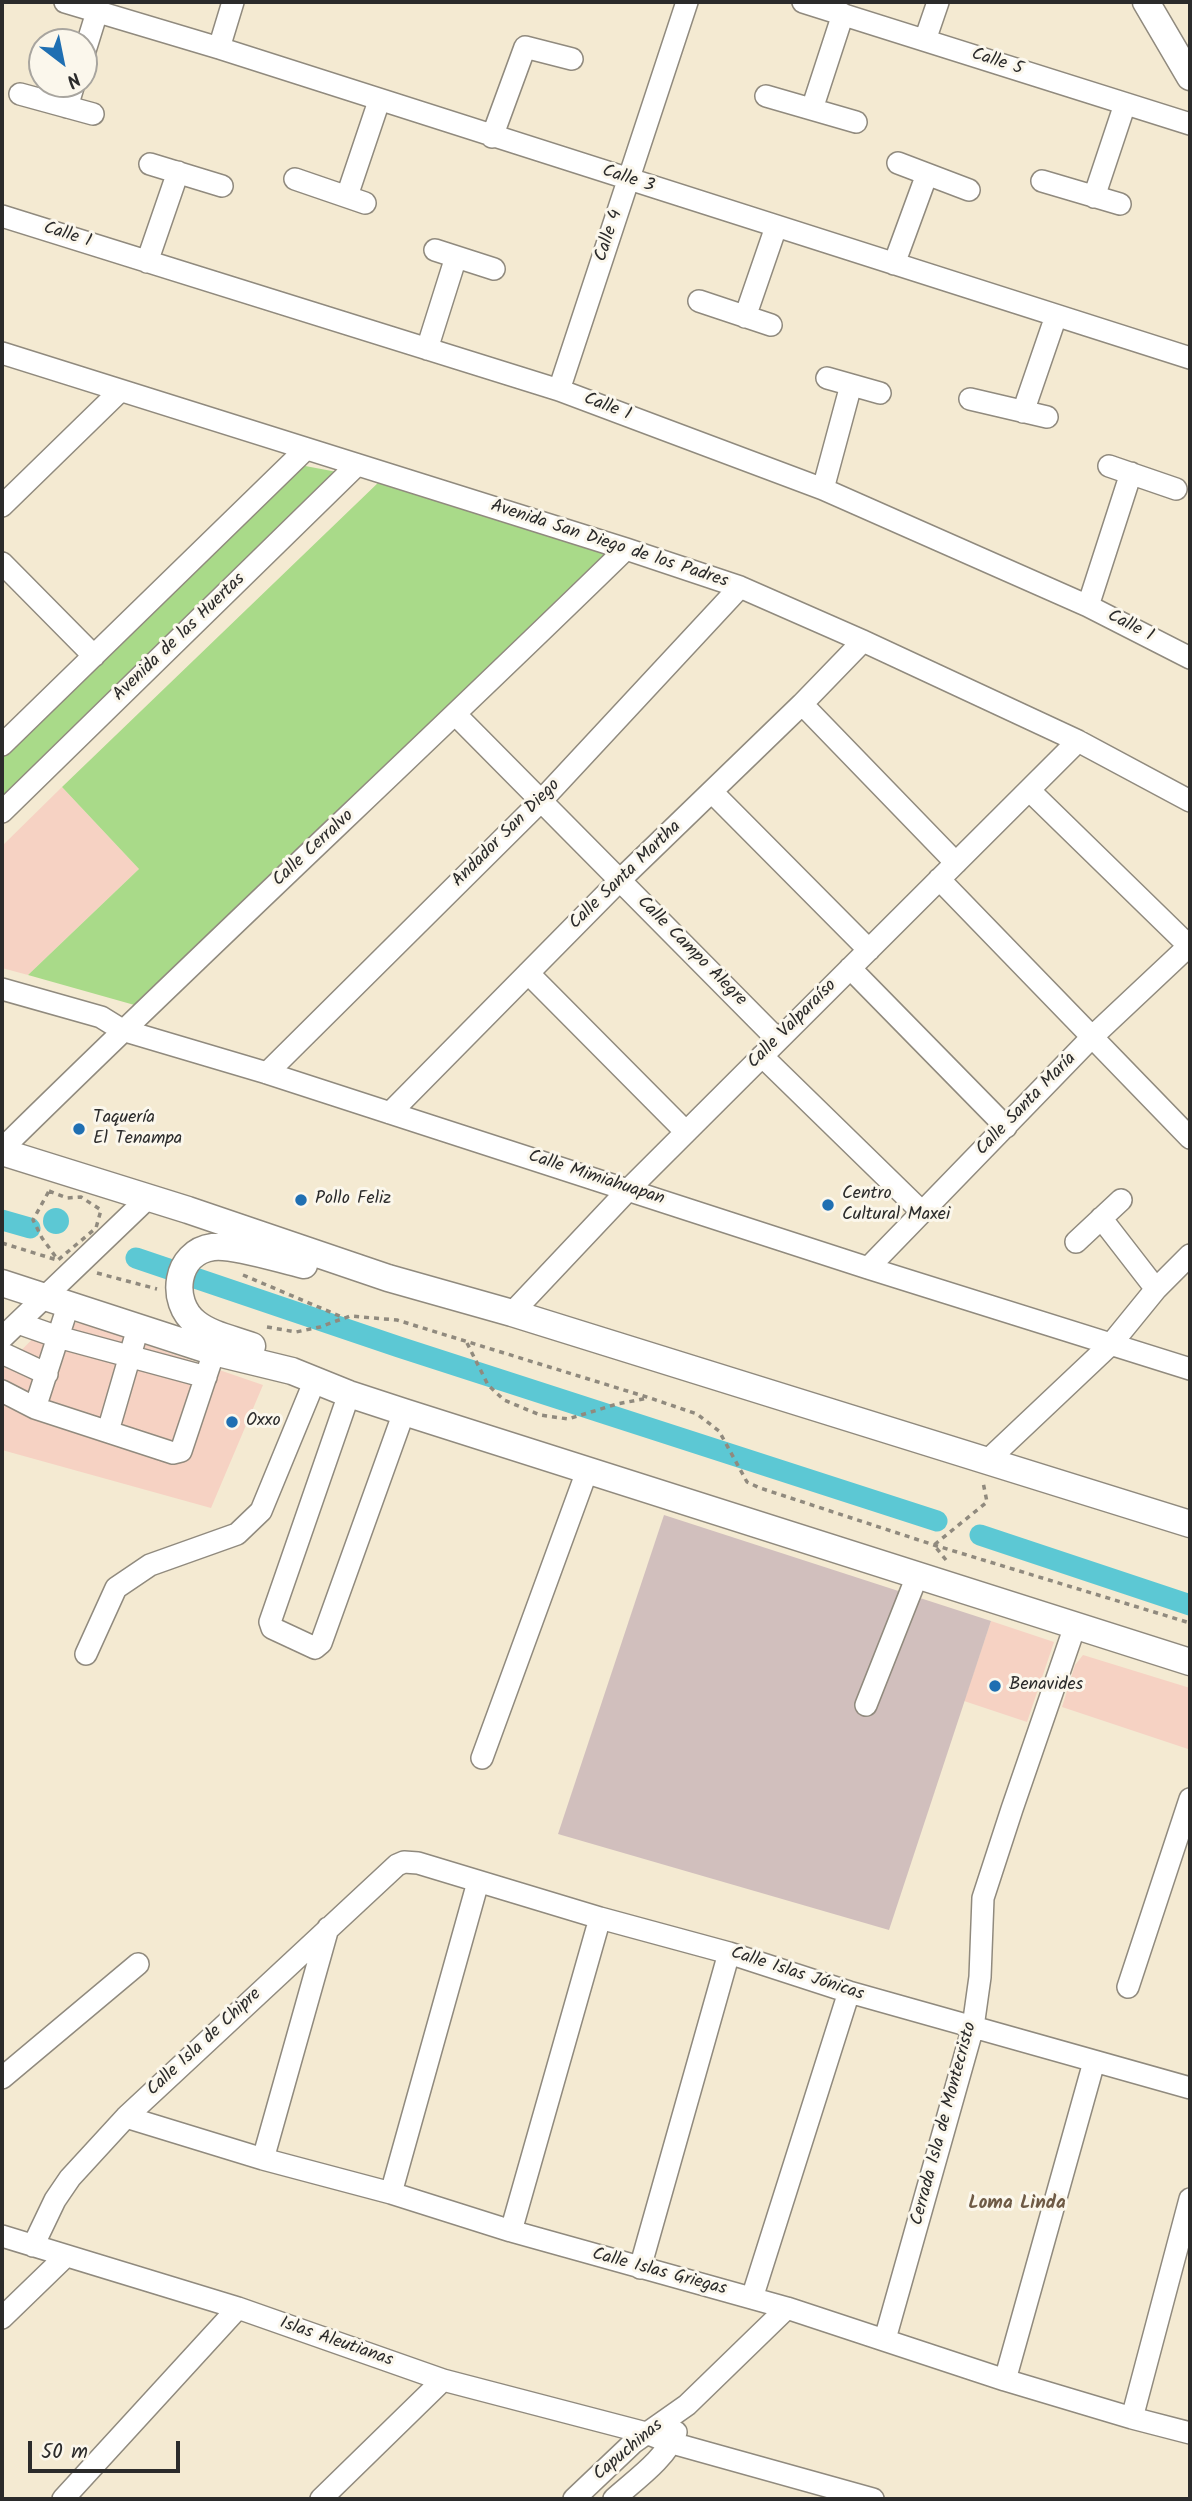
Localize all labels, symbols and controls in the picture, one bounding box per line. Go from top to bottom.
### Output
north arrow [28,28,98,98]
street label: Calle 5 [968,45,1026,81]
text: N [60,63,86,95]
street label: Calle 3 [599,161,657,199]
street label: Calle 4 [591,207,629,265]
street label: Calle 1 [40,219,94,253]
street label: Calle 1 [580,389,634,427]
street label: Avenida San Diego de los Padres [487,496,731,594]
street label: Avenida de las Huertas [110,569,250,707]
street label: Calle 1 [1103,606,1157,648]
street label: Andador San Diego [449,776,565,892]
street label: Calle Cerralvo [269,806,359,892]
street label: Calle Santa Martha [566,817,686,935]
street label: Calle Campo Alegre [631,892,751,1012]
street label: Calle Valparaíso [744,976,842,1074]
street label: Calle Santa María [972,1049,1082,1161]
place label: Taquería El Tenampa [93,1108,182,1150]
marker: Taquería El Tenampa [71,1121,87,1137]
street label: Calle Mimiahuapan [525,1147,667,1211]
place label: Centro Cultural Maxei [842,1184,950,1226]
place label: Pollo Feliz [315,1189,391,1211]
marker: Pollo Feliz [293,1192,309,1208]
marker: Centro Cultural Maxei [820,1197,836,1213]
place label: Oxxo [246,1411,281,1433]
marker: Oxxo [224,1414,240,1430]
place label: Benavides [1009,1675,1083,1697]
marker: Benavides [987,1678,1003,1694]
street label: Calle Islas Jónicas [728,1943,866,2007]
street label: Calle Isla de Chipre [143,1985,267,2101]
street label: Cerrada Isla de Montecristo [907,2020,983,2228]
district label: Loma Linda [968,2194,1066,2216]
street label: Calle Islas Griegas [589,2245,729,2301]
street label: Islas Aleutianas [276,2313,396,2373]
street label: Capuchinas [590,2416,668,2486]
scale bar [32,2428,184,2472]
text: 50 m [41,2436,88,2469]

